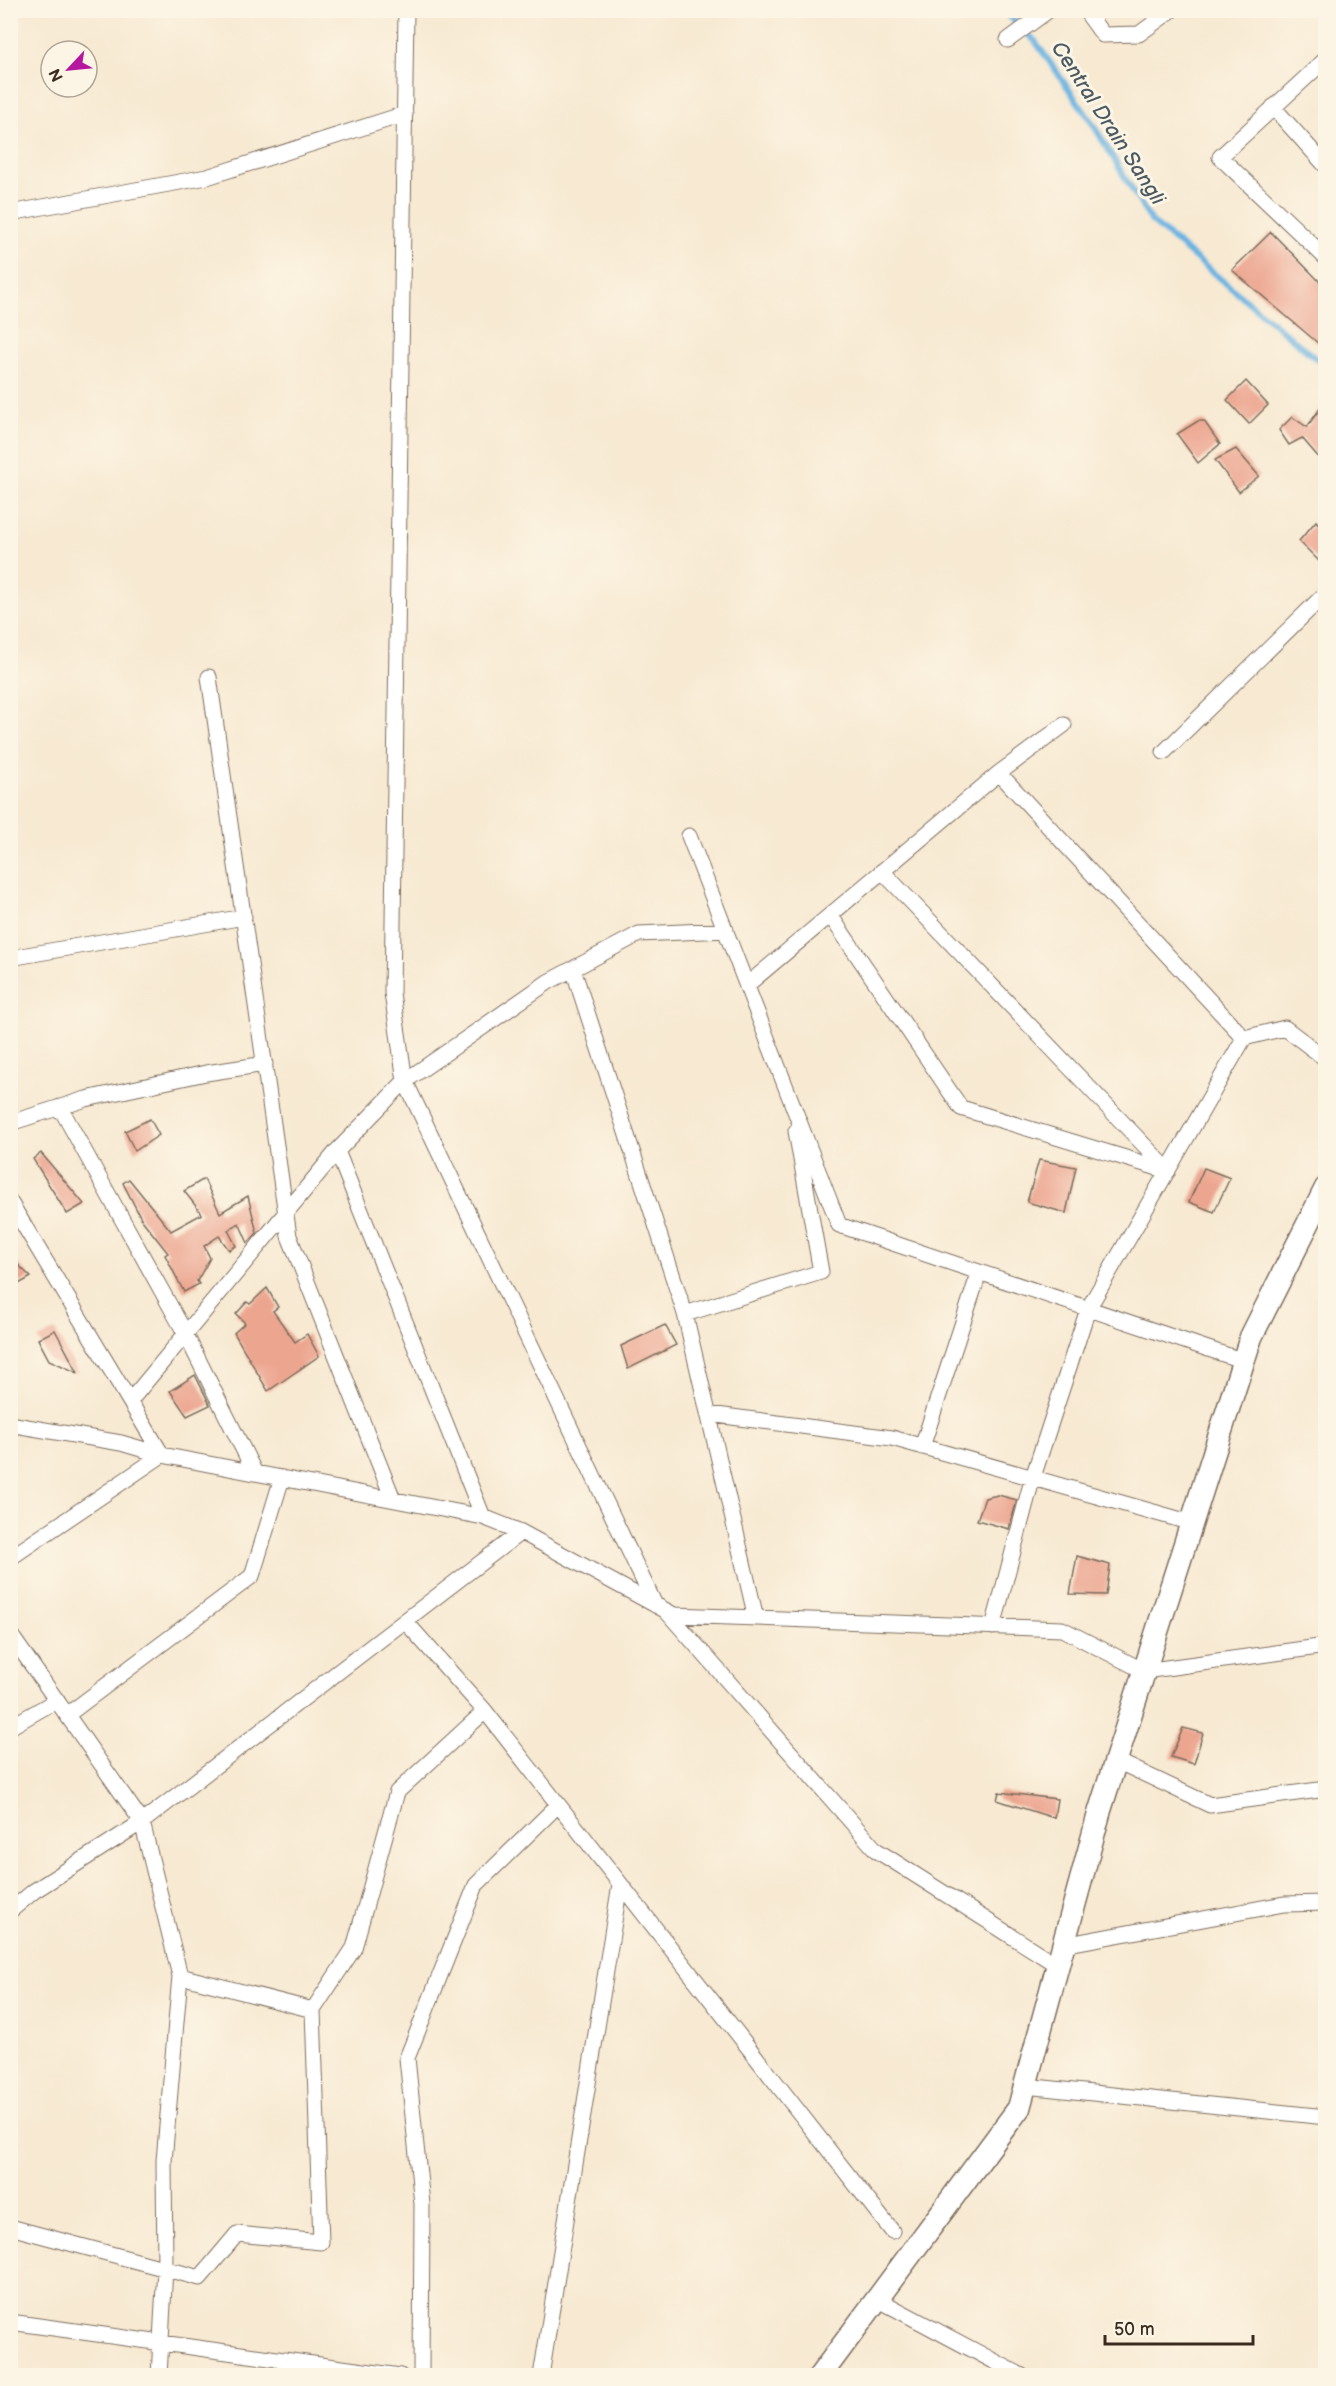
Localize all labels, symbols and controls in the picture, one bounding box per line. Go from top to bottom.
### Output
water label: Central Drain Sangli [1046,37,1171,211]
north arrow [39,39,99,99]
text: N [46,65,68,84]
scale bar [1105,2308,1254,2346]
text: 50 m [1114,2319,1155,2340]

